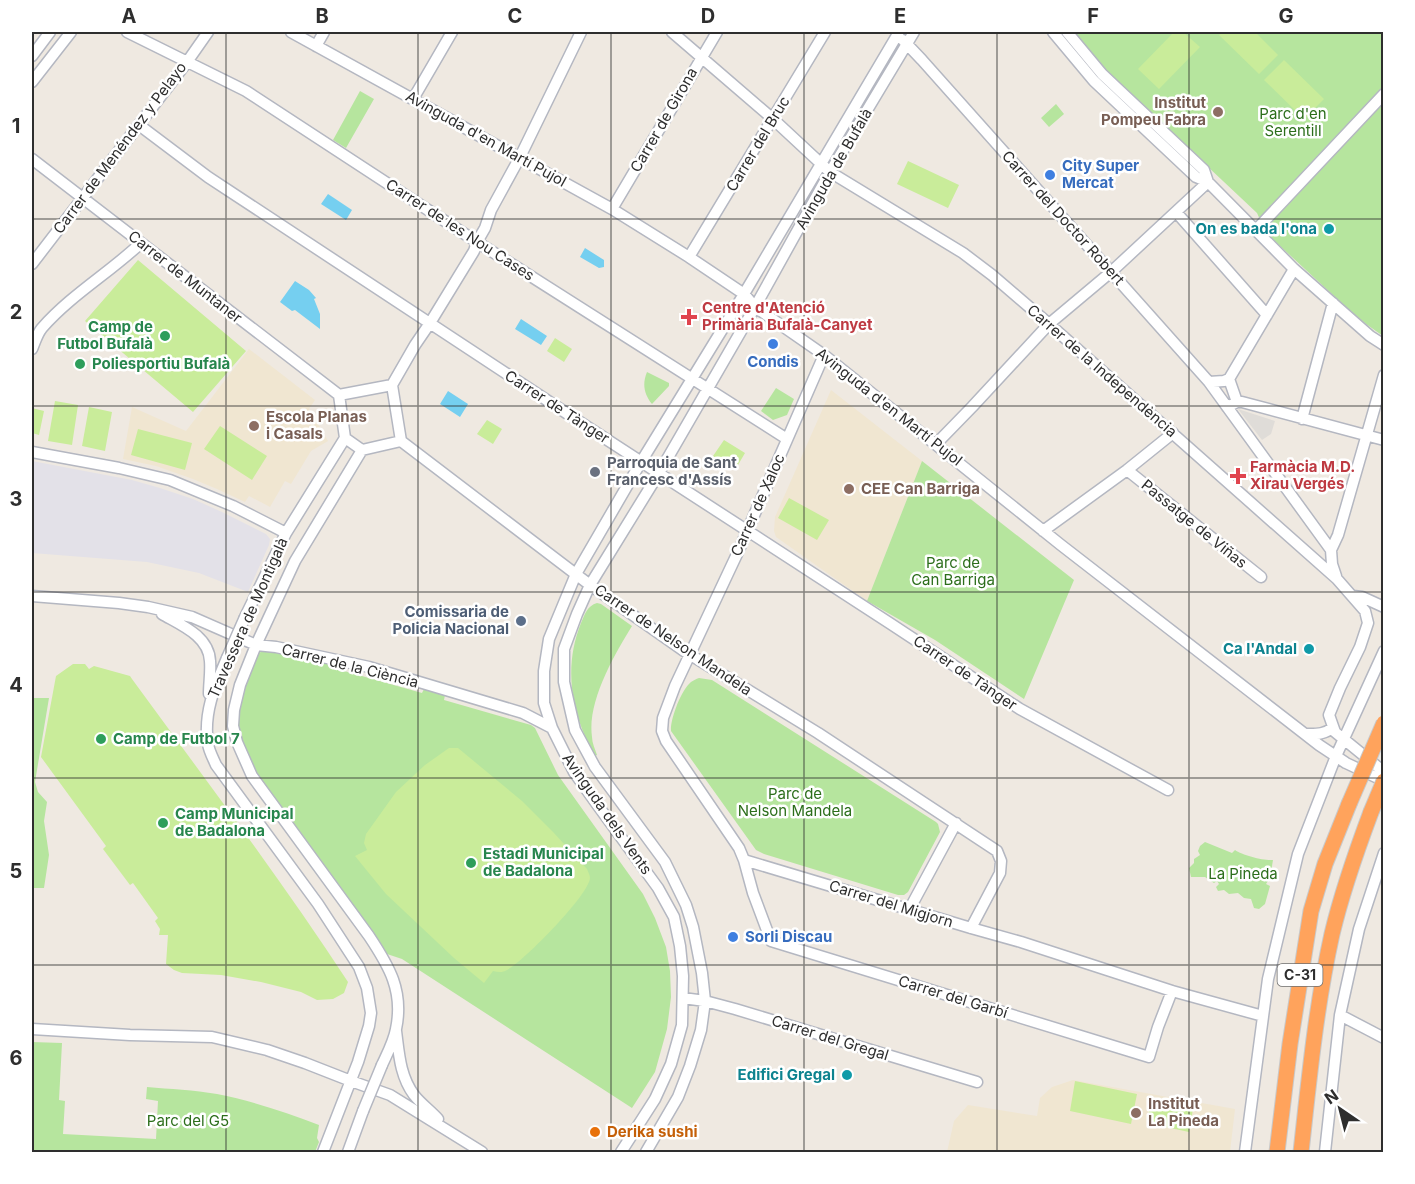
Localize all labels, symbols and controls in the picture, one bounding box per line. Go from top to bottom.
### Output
text: A [122,4,137,28]
text: B [315,4,329,28]
text: C [508,4,522,28]
text: D [701,4,715,28]
text: E [894,4,906,28]
text: F [1087,4,1099,28]
text: G [1278,4,1294,28]
street label: Carrer de Menéndez y Pelayo [49,58,190,237]
street label: Carrer de Girona [626,64,701,176]
street label: Avinguda d'en Martí Pujol [403,86,570,191]
street label: Carrer del Bruc [722,93,794,195]
place label: Institut Pompeu Fabra [1101,93,1206,129]
park label: Parc d'en Serentill [1259,104,1327,140]
street label: Avinguda de Bufalà [791,105,876,233]
marker: Institut Pompeu Fabra [1211,105,1225,119]
text: 1 [12,114,20,138]
street label: Carrer del Doctor Robert [998,147,1129,289]
place label: City Super Mercat [1062,156,1139,192]
marker: City Super Mercat [1043,168,1057,182]
street label: Carrer de les Nou Cases [382,174,538,285]
place label: On es bada l'ona [1196,219,1317,238]
marker: On es bada l'ona [1322,222,1336,236]
street label: Carrer de Muntaner [125,226,246,327]
place label: Centre d'Atenció Primària Bufalà-Canyet [702,298,873,334]
text: 2 [10,300,22,324]
street label: Carrer de la Independència [1023,300,1181,441]
marker: Centre d'Atenció Primària Bufalà-Canyet [680,308,698,326]
place label: Camp de Futbol Bufalà [57,317,153,353]
marker: Camp de Futbol Bufalà [158,329,172,343]
marker: Condis [766,337,780,351]
street label: Avinguda d'en Martí Pujol [812,343,966,470]
place label: Condis [747,352,799,371]
place label: Poliesportiu Bufalà [92,354,230,373]
marker: Poliesportiu Bufalà [73,357,87,371]
street label: Carrer de Tànger [501,366,613,448]
place label: Escola Planas i Casals [266,407,367,443]
marker: Escola Planas i Casals [247,419,261,433]
street label: Carrer de Xaloc [726,450,789,559]
place label: Parroquia de Sant Francesc d'Assís [607,453,737,489]
place label: Farmàcia M.D. Xirau Vergés [1250,457,1355,493]
marker: Parroquia de Sant Francesc d'Assís [588,465,602,479]
marker: Farmàcia M.D. Xirau Vergés [1231,469,1245,483]
street label: Passatge de Viñas [1138,475,1251,572]
place label: CEE Can Barriga [861,479,980,498]
marker: CEE Can Barriga [842,482,856,496]
text: 3 [10,487,22,511]
street label: Travessera de Montigalà [203,534,292,701]
park label: Parc de Can Barriga [911,553,995,589]
street label: Carrer de Nelson Mandela [591,580,756,699]
place label: Comissaria de Policia Nacional [393,602,509,638]
marker: Comissaria de Policia Nacional [514,614,528,628]
street label: Carrer de Tànger [910,631,1021,714]
street label: Carrer de la Ciència [280,639,421,692]
place label: Ca l'Andal [1223,639,1297,658]
marker: Ca l'Andal [1302,642,1316,656]
text: 4 [9,673,23,697]
place label: Camp de Futbol 7 [113,729,240,748]
marker: Camp de Futbol 7 [94,732,108,746]
street label: Avinguda dels Vents [558,749,656,878]
park label: Parc de Nelson Mandela [738,784,852,820]
place label: Camp Municipal de Badalona [175,804,293,840]
marker: Camp Municipal de Badalona [156,816,170,830]
place label: Estadi Municipal de Badalona [483,844,604,880]
marker: Estadi Municipal de Badalona [464,856,478,870]
text: 5 [10,859,22,883]
park label: La Pineda [1208,864,1278,883]
street label: Carrer del Migjorn [827,876,956,931]
place label: Sorli Discau [745,927,832,946]
marker: Sorli Discau [726,930,740,944]
road number: C-31 [1278,964,1322,986]
street label: Carrer del Garbí [896,971,1010,1022]
street label: Carrer del Gregal [769,1011,891,1064]
text: 6 [10,1046,23,1070]
place label: Edifici Gregal [738,1065,835,1084]
marker: Edifici Gregal [840,1068,854,1082]
north arrow [1310,1079,1370,1139]
text: N [1321,1085,1342,1108]
place label: Institut La Pineda [1148,1094,1219,1130]
marker: Institut La Pineda [1129,1106,1143,1120]
park label: Parc del G5 [147,1111,229,1130]
place label: Derika sushi [607,1122,698,1141]
marker: Derika sushi [588,1125,602,1139]

